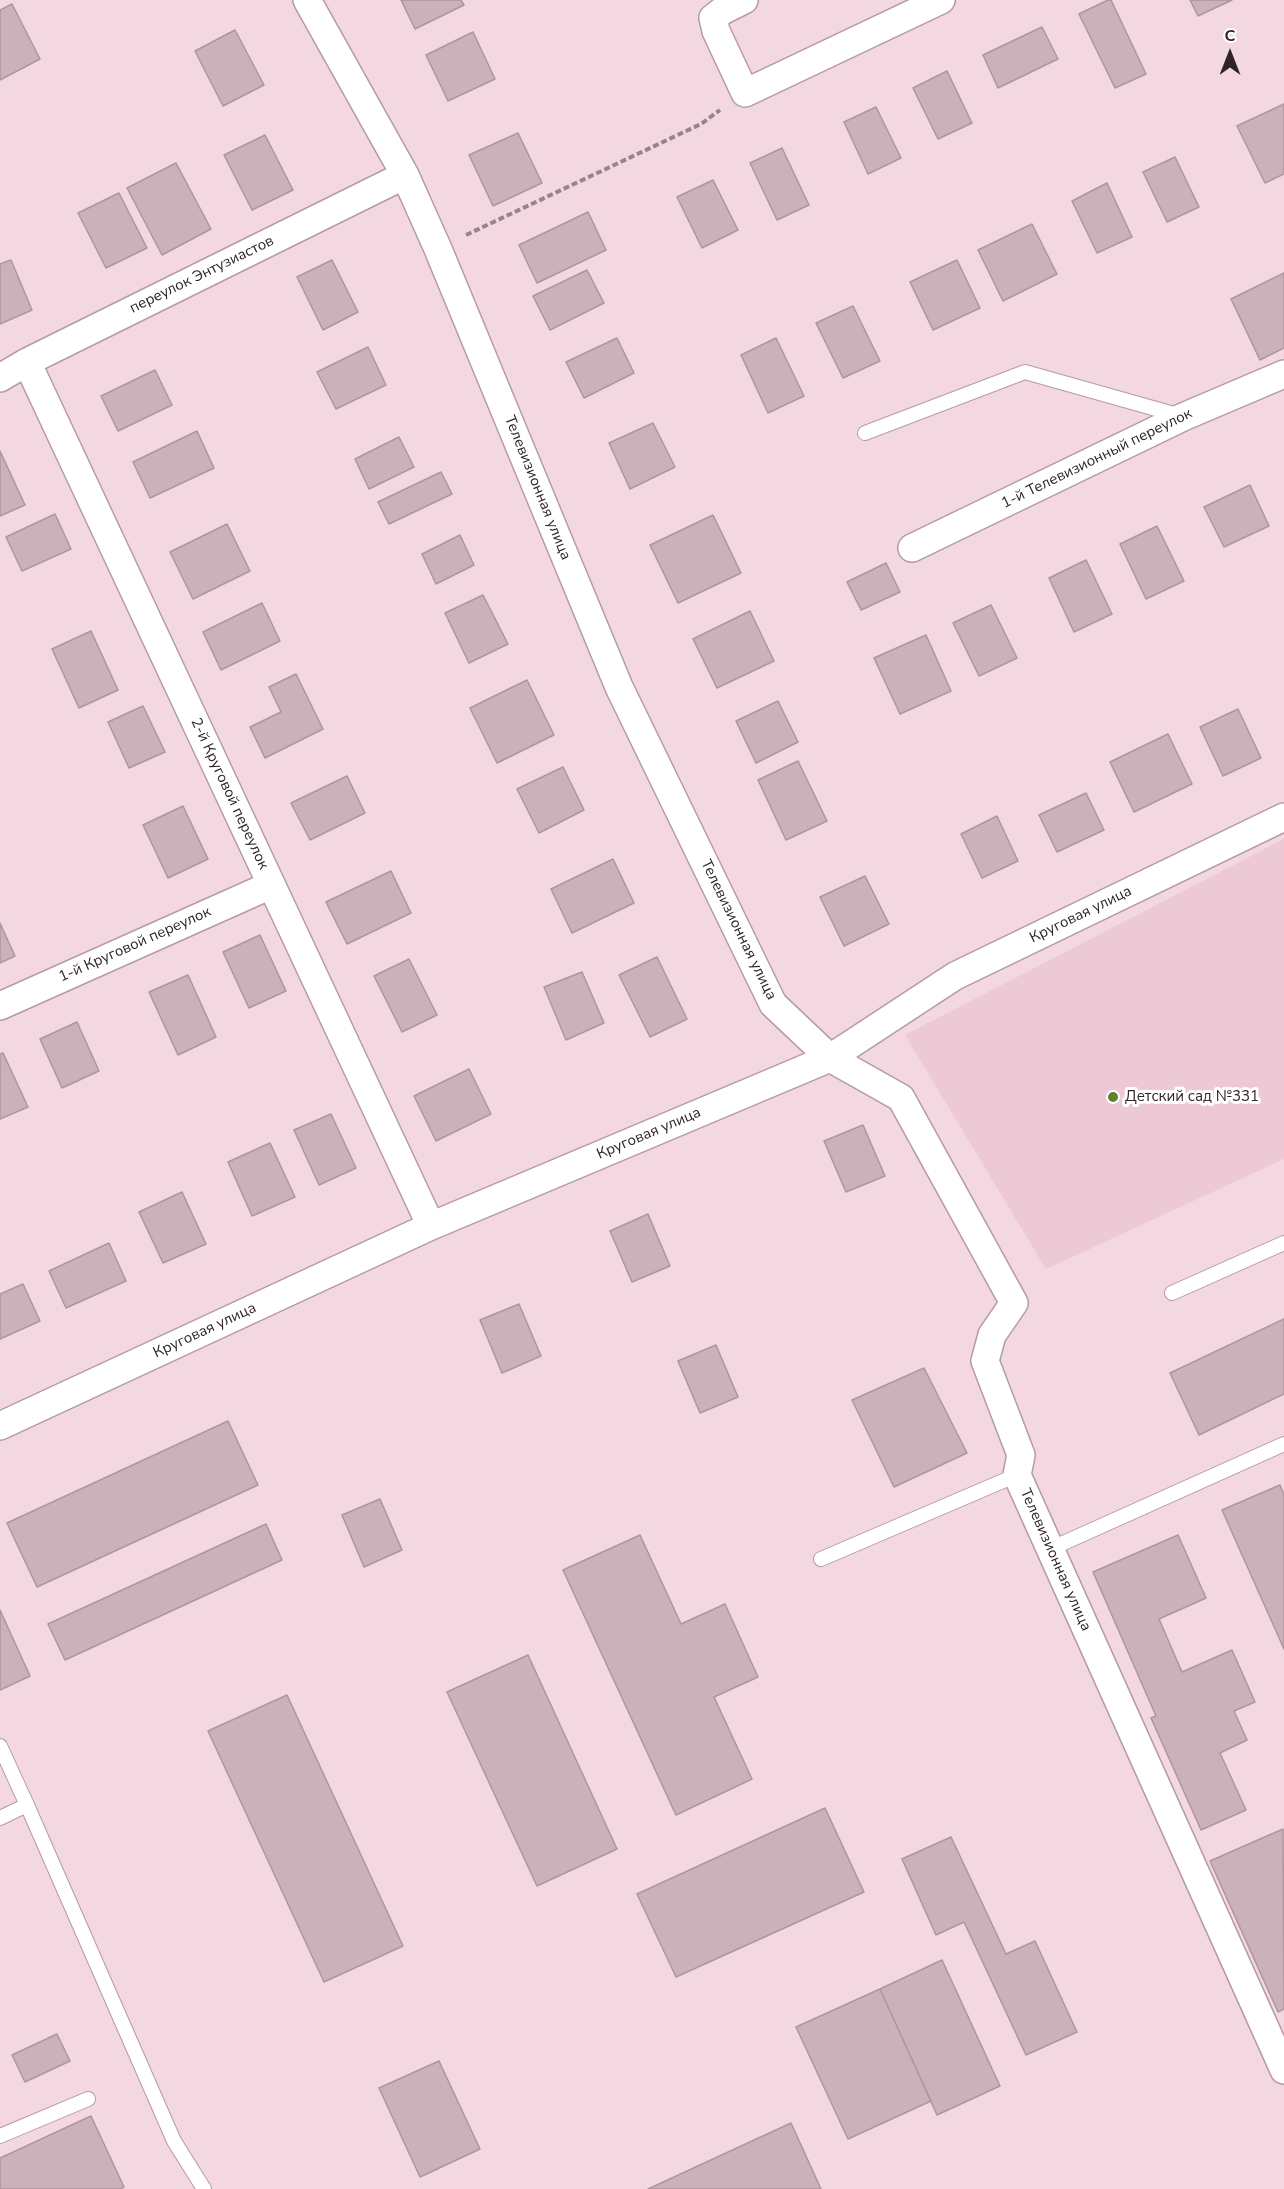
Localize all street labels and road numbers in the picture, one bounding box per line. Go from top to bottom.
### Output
street label: переулок Энтузиастов [127,232,277,318]
street label: 1-й Телевизионный переулок [999,405,1195,513]
street label: Телевизионная улица [500,413,574,563]
street label: 2-й Круговой переулок [186,716,272,872]
street label: Телевизионная улица [696,857,780,1003]
street label: Круговая улица [1027,883,1135,947]
street label: 1-й Круговой переулок [56,903,214,987]
street label: Круговая улица [594,1104,704,1164]
street label: Круговая улица [151,1299,259,1363]
street label: Телевизионная улица [1015,1486,1095,1634]

